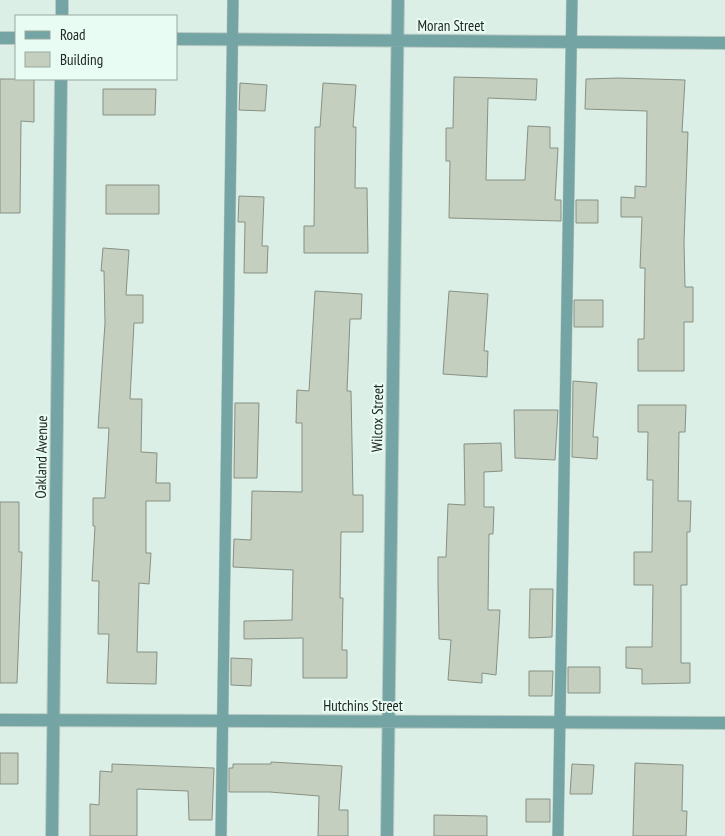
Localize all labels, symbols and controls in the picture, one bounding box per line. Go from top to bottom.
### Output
legend [15,15,178,80]
street label: Moran Street [418,16,484,35]
text: Road [60,25,86,44]
text: Building [60,50,103,69]
street label: Wilcox Street [367,384,387,452]
street label: Oakland Avenue [31,415,51,499]
street label: Hutchins Street [323,696,403,715]

